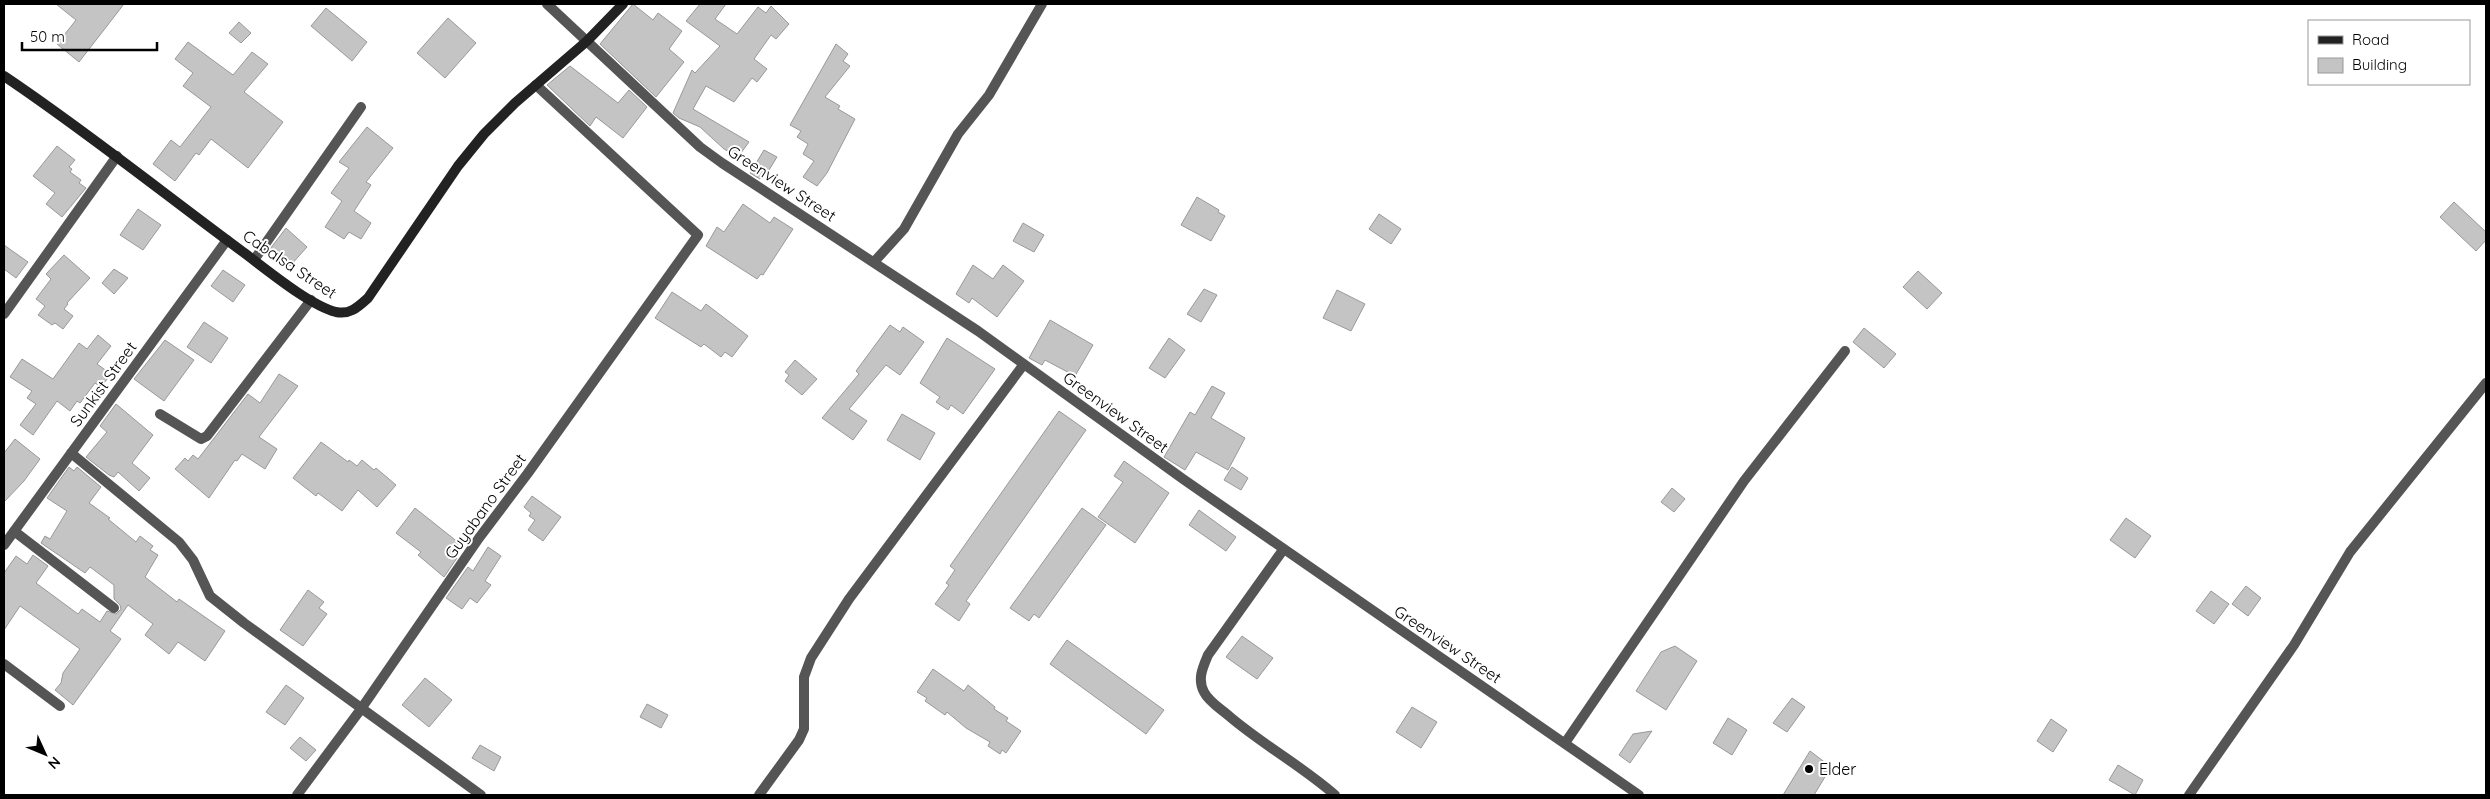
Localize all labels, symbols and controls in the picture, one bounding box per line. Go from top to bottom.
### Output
scale bar [22,20,158,52]
legend [2308,20,2470,85]
text: 50 m [30,27,65,46]
text: Road [2352,30,2389,49]
text: Building [2352,55,2407,74]
street label: Greenview Street [724,141,840,225]
street label: Cabalsa Street [239,225,341,303]
street label: Sunkist Street [65,338,141,430]
street label: Greenview Street [1059,367,1173,457]
street label: Guyabano Street [440,449,530,563]
street label: Greenview Street [1390,601,1506,687]
north arrow [20,729,70,779]
text: N [44,753,64,773]
place label: Elder [1819,759,1857,779]
marker: Elder [1803,763,1815,775]

